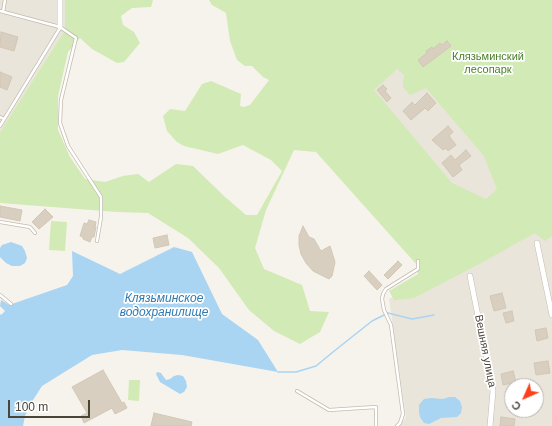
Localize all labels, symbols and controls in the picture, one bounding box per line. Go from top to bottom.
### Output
park label: Клязьминский лесопарк [452,50,524,76]
water label: Клязьминское водохранилище [120,292,208,320]
street label: Вешняя улица [472,314,498,388]
north arrow [504,378,544,418]
scale bar [10,392,92,418]
text: С [509,399,523,413]
text: 100 m [15,400,48,414]

